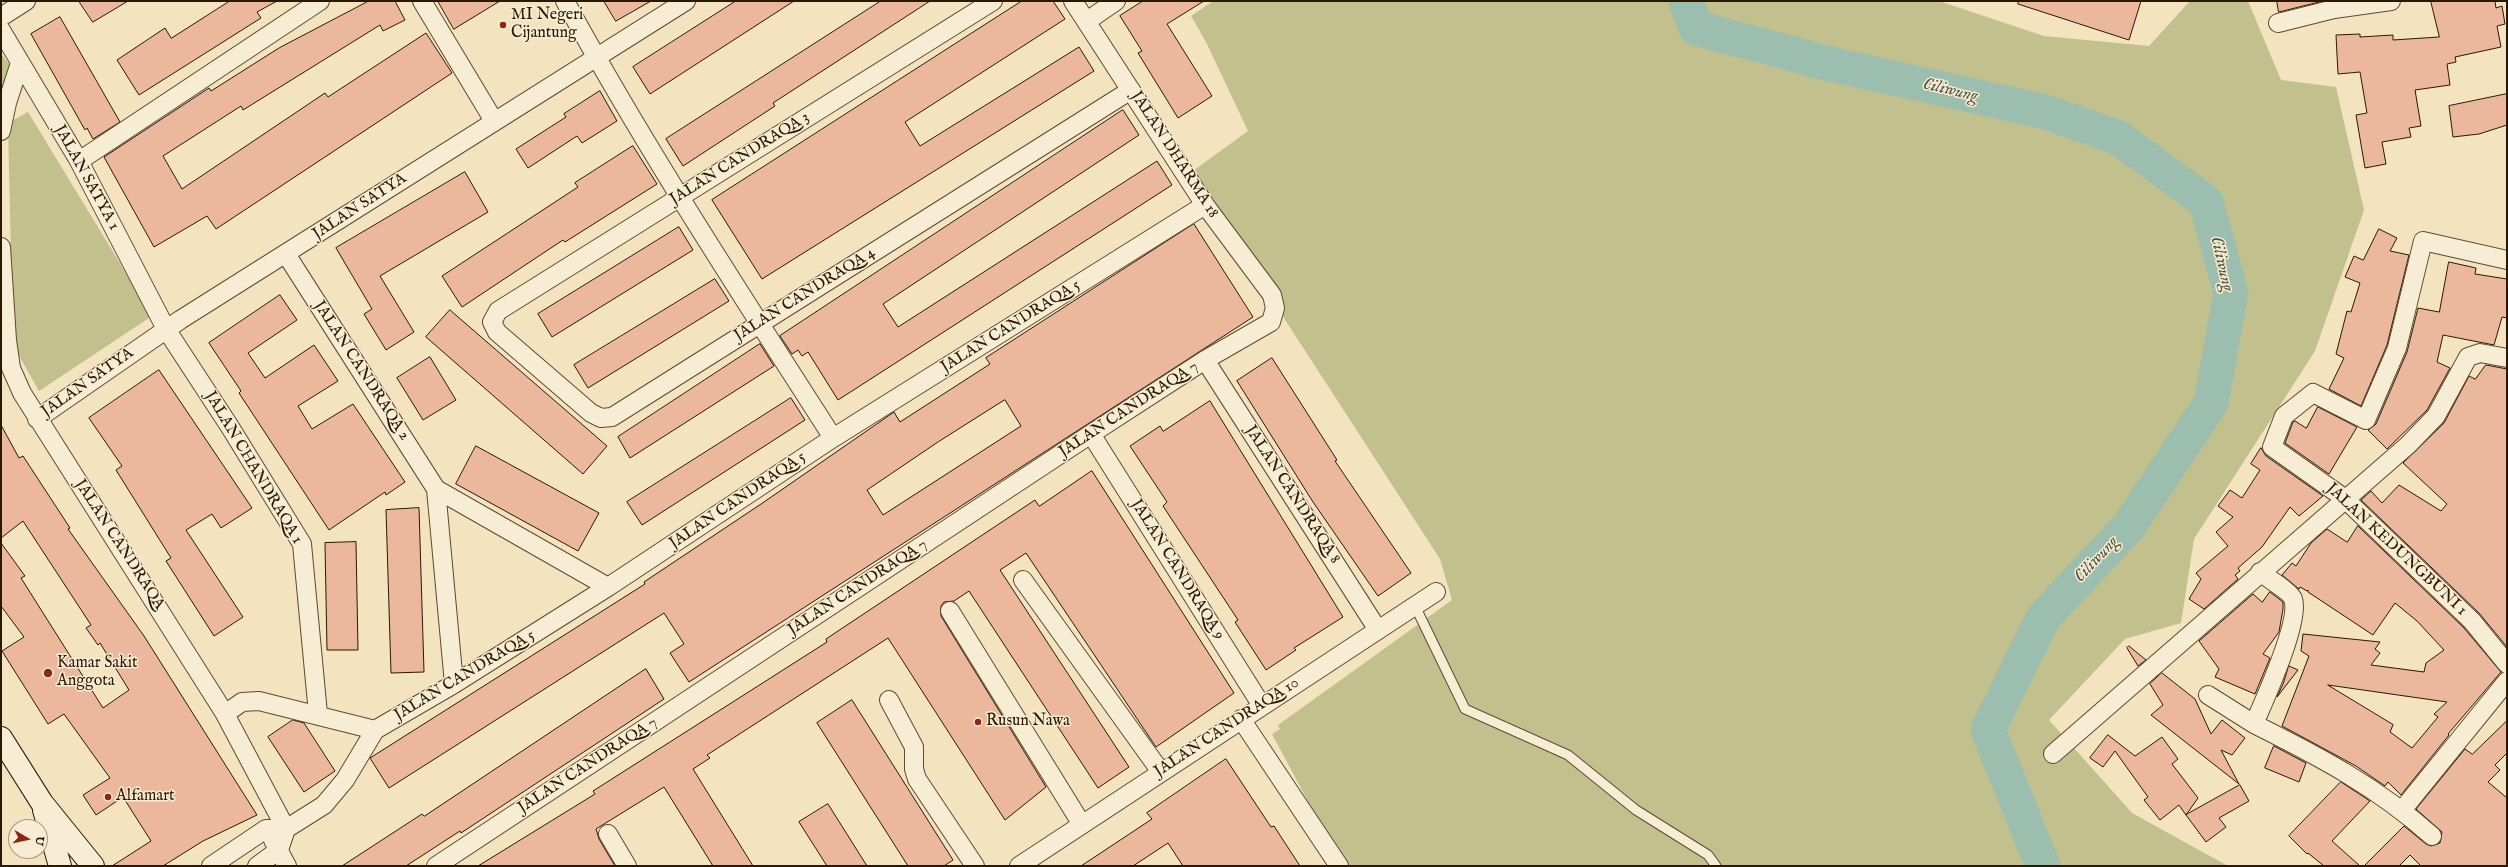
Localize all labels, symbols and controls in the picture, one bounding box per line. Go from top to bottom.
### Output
place label: MI Negeri Cijantung [511,6,583,44]
marker: MI Negeri Cijantung [498,20,508,30]
water label: Ciliwung [1921,75,1979,107]
street label: JALAN DHARMA 18 [1126,88,1222,222]
street label: JALAN CANDRAQA 3 [667,108,813,210]
street label: JALAN SATYA 1 [49,122,123,234]
street label: JALAN SATYA [309,170,411,244]
water label: Ciliwung [2205,235,2237,293]
street label: JALAN CANDRAQA 4 [731,244,879,346]
street label: JALAN CANDRAQA 5 [938,276,1084,378]
street label: JALAN CANDRAQA 2 [309,298,413,444]
street label: JALAN SATYA [38,344,138,422]
street label: JALAN CANDRAQA 7 [1056,358,1202,462]
street label: JALAN CHANDRAQA 1 [200,388,306,548]
street label: JALAN CANDRAQA 8 [1240,422,1344,568]
street label: JALAN CANDRAQA 5 [666,448,810,554]
street label: JALAN CANDRAQA [70,476,168,614]
street label: JALAN KEDUNGBUNI 1 [2322,480,2470,620]
street label: JALAN CANDRAQA 9 [1126,496,1228,644]
water label: Ciliwung [2071,533,2123,587]
street label: JALAN CANDRAQA 7 [785,536,931,640]
street label: JALAN CANDRAQA 5 [391,626,539,726]
place label: Kamar Sakit Anggota [57,654,138,692]
marker: Kamar Sakit Anggota [42,667,54,679]
street label: JALAN CANDRAQA 10 [1151,674,1303,782]
place label: Rusun Nawa [986,712,1070,732]
street label: JALAN CANDRAQA 7 [515,714,661,818]
marker: Rusun Nawa [973,717,983,727]
place label: Alfamart [116,787,175,807]
marker: Alfamart [103,792,113,802]
north arrow [8,819,48,859]
text: U [31,835,47,846]

